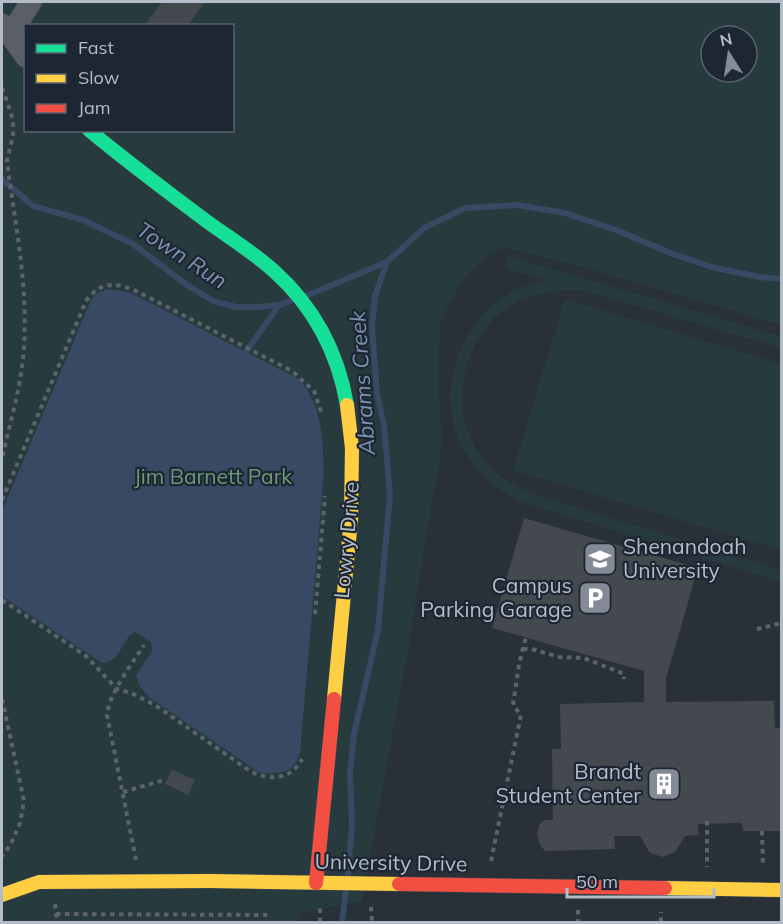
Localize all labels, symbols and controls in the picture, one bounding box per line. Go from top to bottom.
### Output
legend [24,24,234,132]
north arrow [699,24,759,84]
text: N [718,28,734,50]
text: Fast [78,36,114,59]
text: Slow [78,66,120,89]
text: Jam [78,96,111,119]
water label: Town Run [131,215,233,295]
water label: Abrams Creek [343,309,381,457]
park label: Jim Barnett Park [134,463,292,489]
street label: Lowry Drive [328,480,364,599]
place label: Shenandoah University [623,533,747,583]
school or university icon: Shenandoah University [582,541,618,577]
place label: Campus Parking Garage [420,572,572,622]
parking icon: Campus Parking Garage [577,580,613,616]
place label: Brandt Student Center [496,758,641,808]
building icon: Brandt Student Center [646,766,682,802]
street label: University Drive [314,848,468,876]
scale bar [567,861,714,899]
text: 50 m [576,870,618,893]

